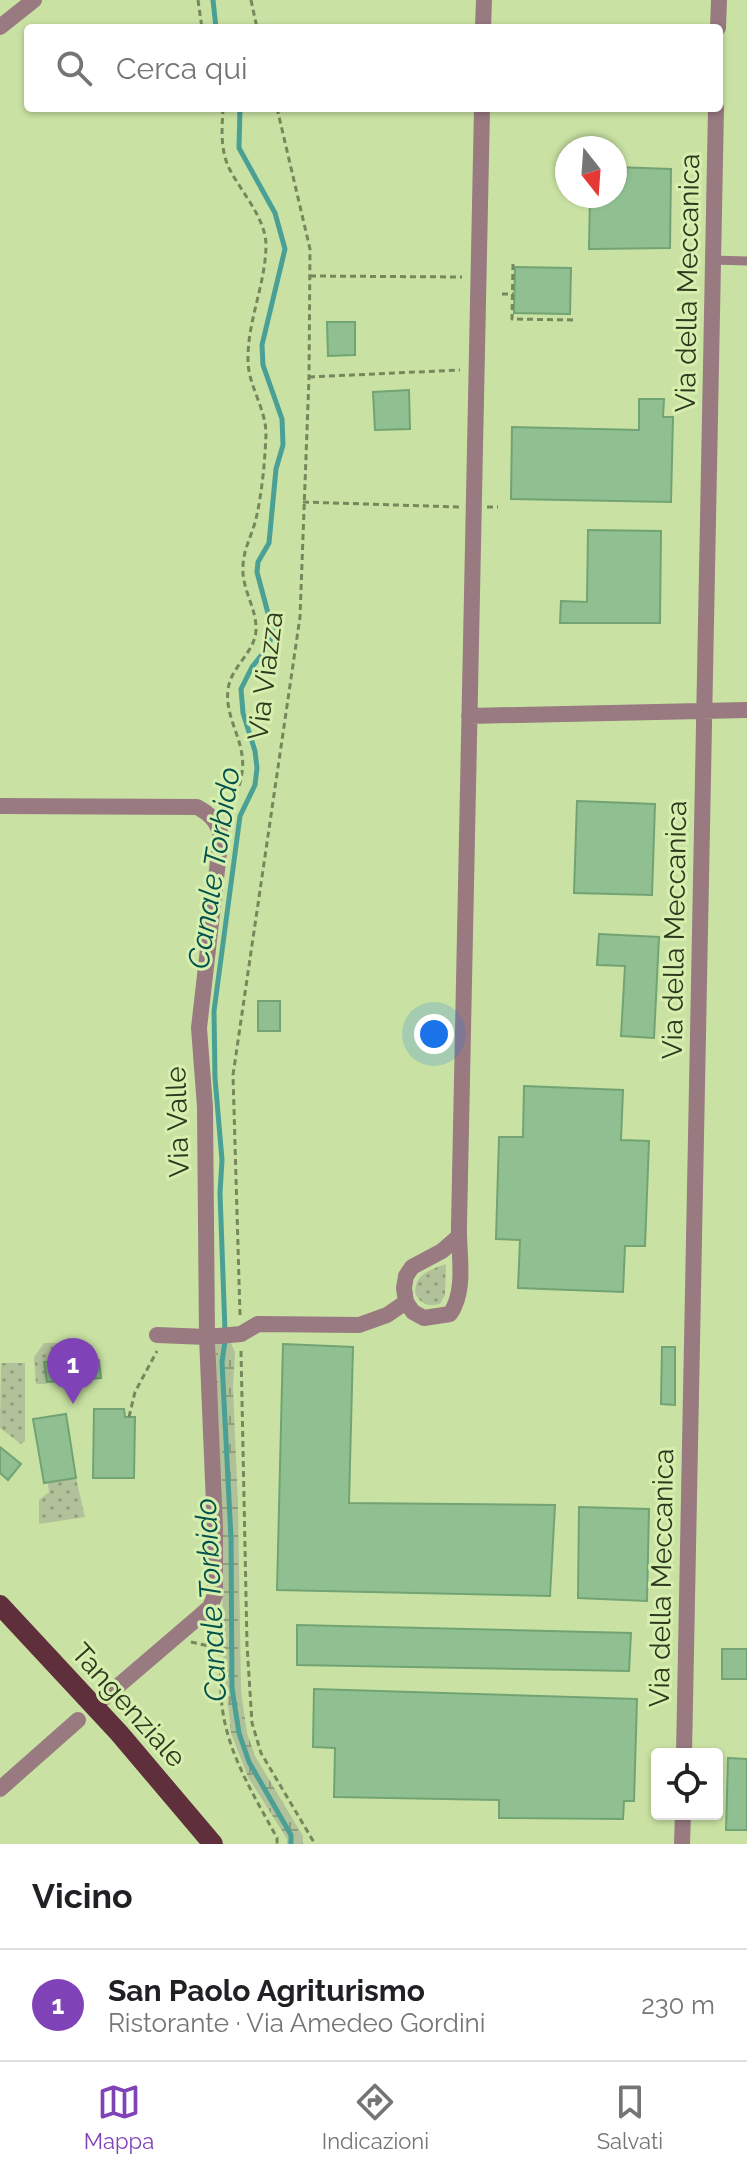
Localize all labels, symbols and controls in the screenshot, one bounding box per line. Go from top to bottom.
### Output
search box [24,24,723,112]
icon: search [52,46,96,90]
text: Cerca qui [116,51,248,86]
north arrow [555,136,627,208]
street label: Via della Meccanica [669,153,706,413]
street label: Via Viazza [241,610,290,742]
water label: Canale Torbido [180,764,247,971]
street label: Via della Meccanica [656,800,693,1060]
your location [414,1014,454,1054]
street label: Via Valle [159,1066,196,1178]
pin: 1 [47,1338,99,1404]
street label: Via della Meccanica [643,1448,680,1708]
water label: Canale Torbido [188,1497,233,1703]
street label: Tangenziale [65,1637,193,1774]
map controls [651,1748,723,1820]
button: locate [651,1748,723,1820]
text: Vicino [32,1876,133,1916]
text: San Paolo Agriturismo [108,1973,425,2008]
text: 1 [52,1990,64,2020]
text: 230 m [641,1990,715,2020]
text: Ristorante · Via Amedeo Gordini [108,2008,485,2038]
tab: Mappa [84,2080,154,2154]
tab: Indicazioni [322,2080,429,2154]
tab: Salvati [597,2080,663,2154]

